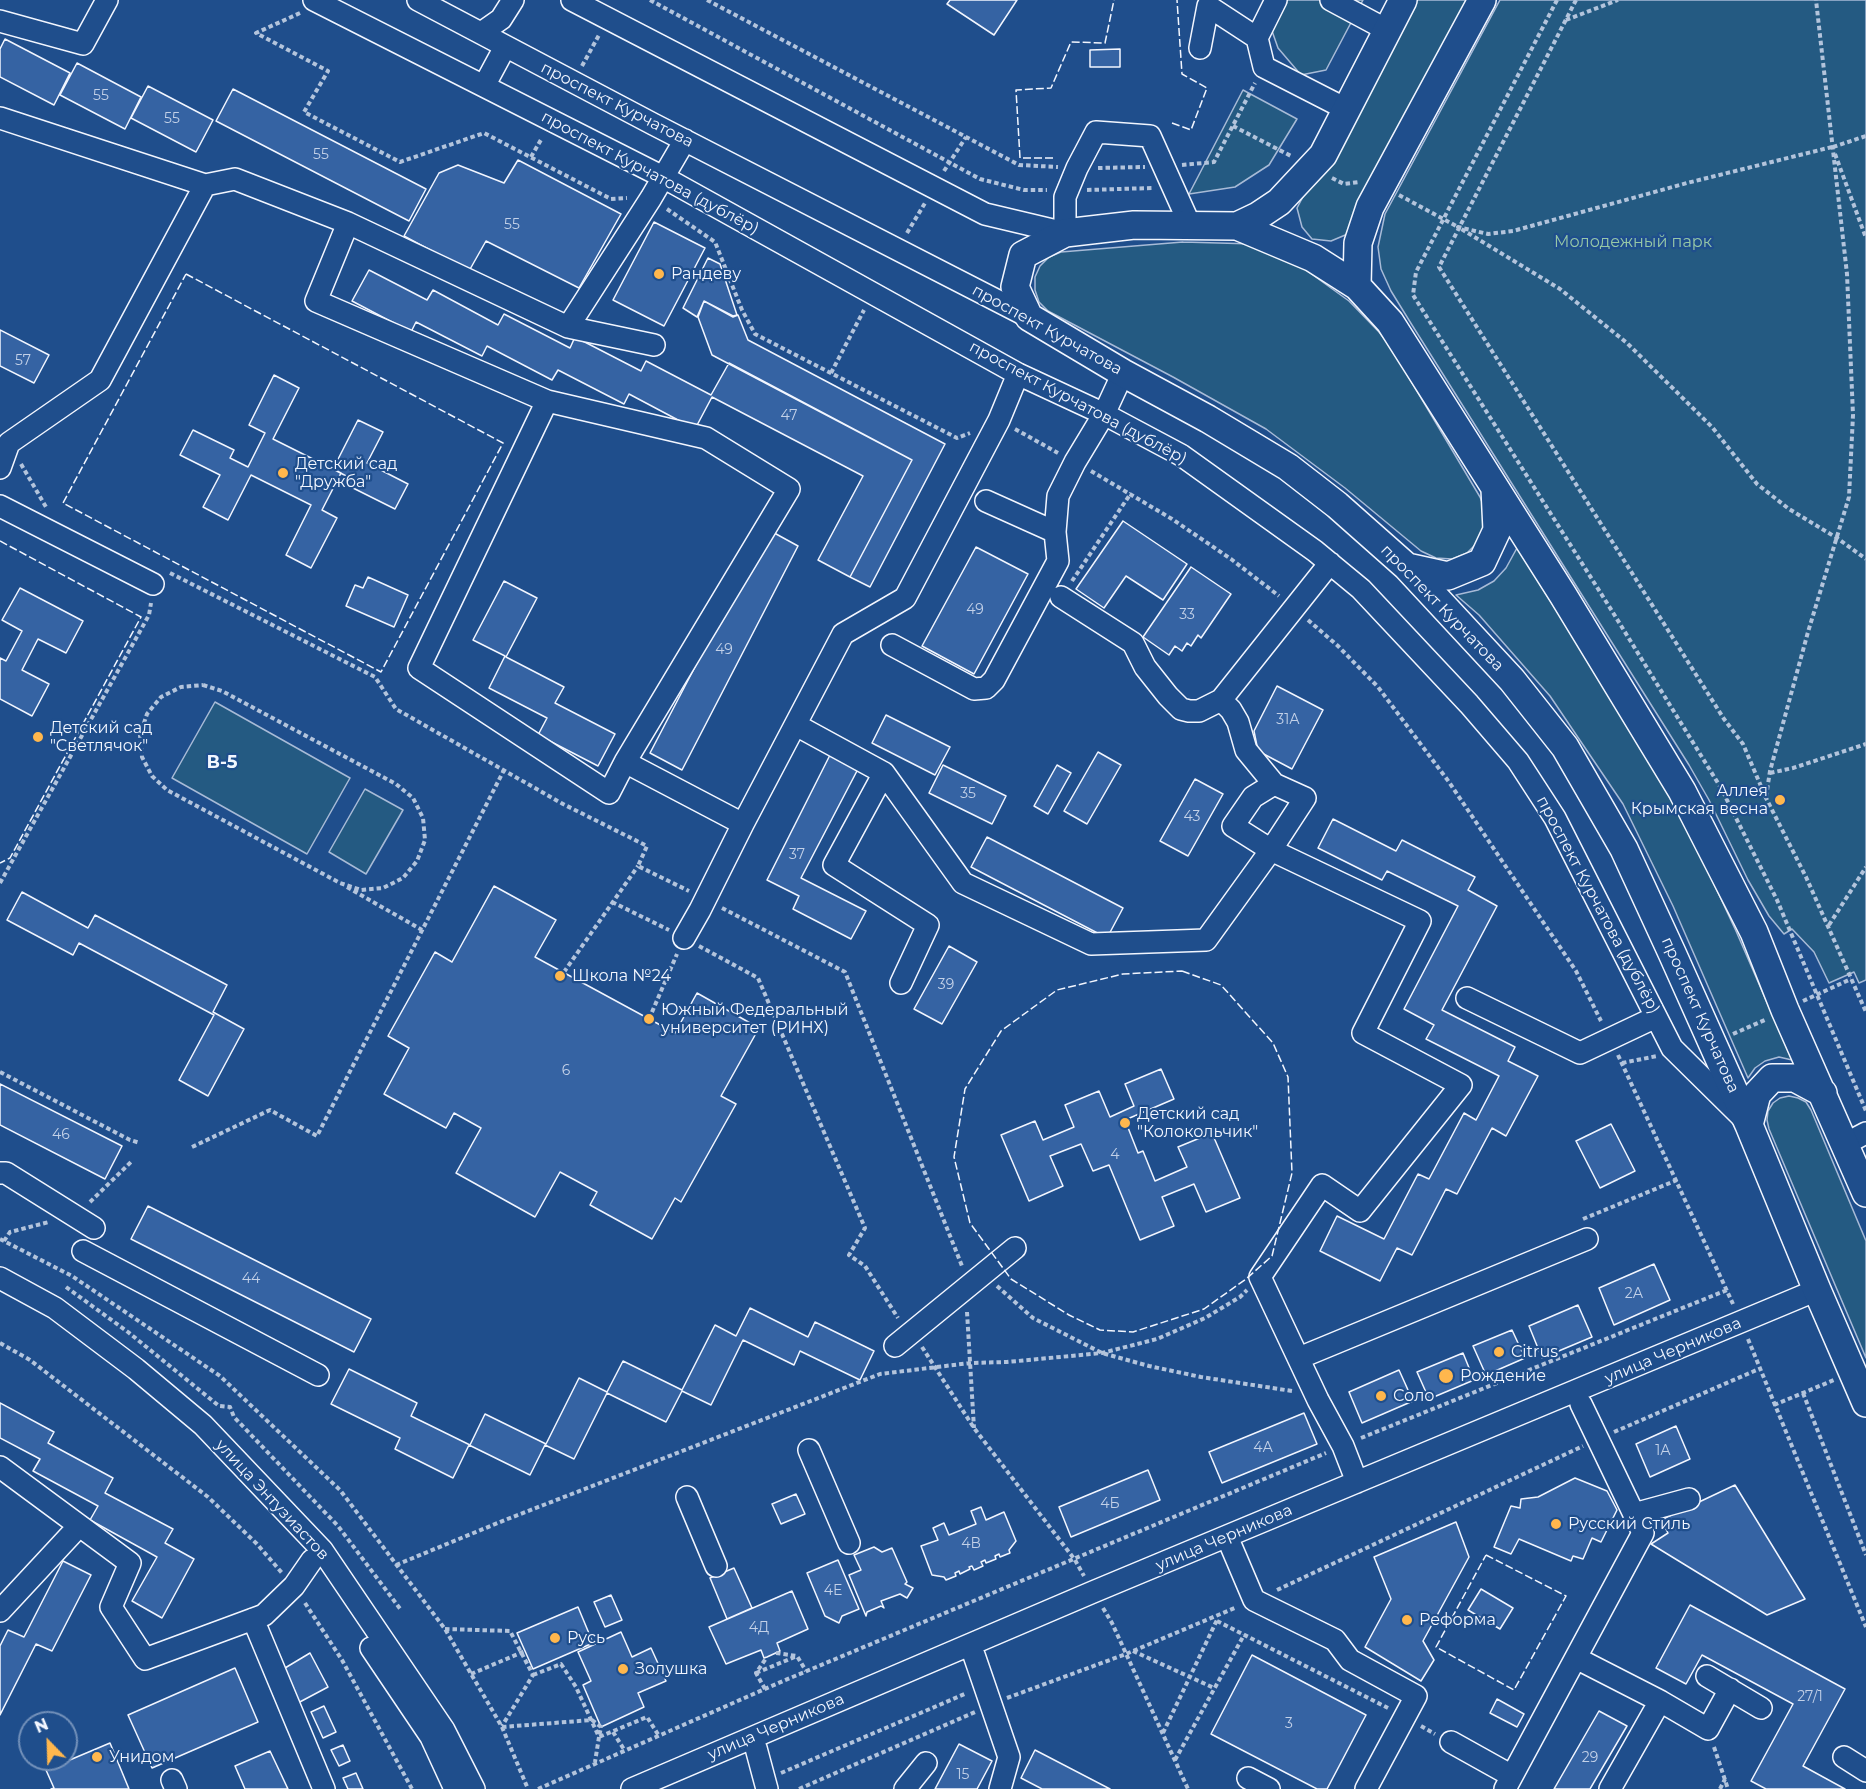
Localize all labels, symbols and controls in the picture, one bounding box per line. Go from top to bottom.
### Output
street label: проспект Курчатова [538,58,696,152]
house number: 55 [93,88,109,104]
street label: проспект Курчатова (дублёр) [538,107,762,239]
house number: 55 [164,111,180,127]
house number: 55 [313,147,329,163]
house number: 55 [504,217,520,233]
park label: Молодежный парк [1554,232,1712,252]
place label: Рандеву [671,264,741,284]
marker: Рандеву [652,267,666,281]
street label: проспект Курчатова [969,281,1125,379]
street label: проспект Курчатова (дублёр) [966,337,1190,469]
house number: 57 [15,353,31,369]
house number: 47 [781,408,797,424]
place label: Детский сад "Дружба" [295,454,397,492]
marker: Детский сад "Дружба" [276,466,290,480]
street label: проспект Курчатова [1377,541,1507,675]
house number: 49 [966,602,984,618]
house number: 33 [1179,607,1195,623]
house number: 49 [715,642,733,658]
house number: 31А [1276,712,1300,728]
place label: Детский сад "Светлячок" [50,718,152,756]
marker: Детский сад "Светлячок" [31,730,45,744]
district label: В-5 [206,752,238,774]
place label: Аллея Крымская весна [1631,781,1768,819]
house number: 35 [960,786,976,802]
street label: проспект Курчатова (дублёр) [1532,793,1664,1017]
marker: Аллея Крымская весна [1773,793,1787,807]
house number: 43 [1184,809,1200,825]
house number: 37 [789,847,805,863]
street label: проспект Курчатова [1657,934,1743,1096]
place label: Школа №24 [572,966,671,986]
marker: Школа №24 [553,969,567,983]
house number: 39 [938,977,954,993]
place label: Южный Федеральный университет (РИНХ) [661,1000,848,1038]
marker: Южный Федеральный университет (РИНХ) [642,1012,656,1026]
house number: 6 [562,1063,570,1079]
place label: Детский сад "Колокольчик" [1137,1104,1258,1142]
marker: Детский сад "Колокольчик" [1118,1116,1132,1130]
house number: 46 [52,1127,70,1143]
house number: 4 [1110,1147,1120,1163]
house number: 44 [242,1271,260,1287]
house number: 2А [1625,1286,1643,1302]
street label: улица Черникова [1602,1314,1744,1388]
place label: Citrus [1511,1342,1558,1362]
marker: Citrus [1492,1345,1506,1359]
place label: Рождение [1460,1366,1546,1386]
marker: Рождение [1437,1367,1455,1385]
place label: Соло [1393,1386,1435,1406]
marker: Соло [1374,1389,1388,1403]
street label: улица Энтузиастов [211,1436,333,1564]
house number: 4А [1253,1440,1273,1456]
house number: 1А [1655,1443,1671,1459]
house number: 4Б [1100,1496,1120,1512]
street label: улица Черникова [1153,1501,1295,1575]
place label: Русский Стиль [1568,1514,1690,1534]
marker: Русский Стиль [1549,1517,1563,1531]
house number: 4В [961,1536,981,1552]
house number: 4Е [824,1583,842,1599]
place label: Реформа [1419,1610,1496,1630]
marker: Реформа [1400,1613,1414,1627]
house number: 4Д [749,1620,769,1636]
place label: Русь [567,1628,605,1648]
marker: Русь [548,1631,562,1645]
place label: Золушка [635,1659,707,1679]
marker: Золушка [616,1662,630,1676]
house number: 27/1 [1797,1689,1823,1705]
street label: улица Черникова [705,1690,847,1764]
north arrow [18,1711,78,1771]
text: N [32,1715,51,1737]
house number: 3 [1285,1716,1293,1732]
place label: Унидом [109,1747,174,1767]
marker: Унидом [90,1750,104,1764]
house number: 29 [1582,1750,1598,1766]
house number: 15 [957,1767,969,1783]

